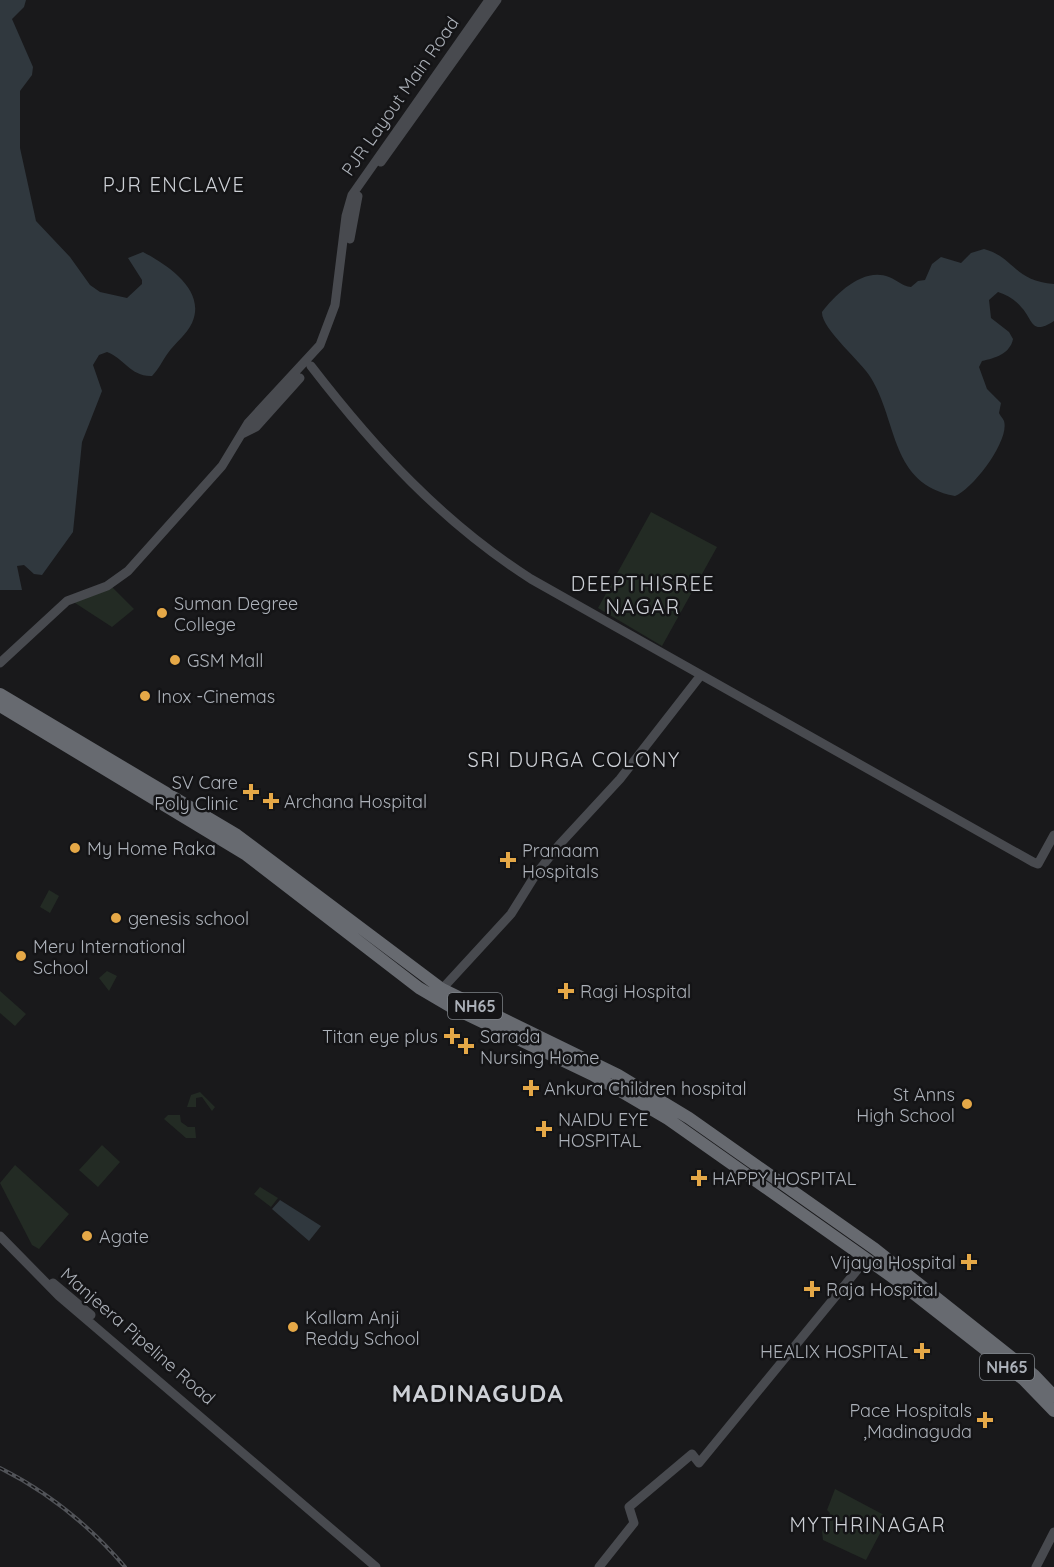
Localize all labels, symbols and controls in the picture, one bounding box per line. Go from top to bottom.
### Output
street label: PJR Layout Main Road [336,12,464,180]
district label: PJR ENCLAVE [103,172,245,197]
district label: DEEPTHISREE NAGAR [571,571,715,619]
place label: Suman Degree College [174,592,298,636]
marker: Suman Degree College [155,606,169,620]
place label: GSM Mall [187,649,264,672]
marker: GSM Mall [168,653,182,667]
place label: Inox -Cinemas [157,685,275,708]
marker: Inox -Cinemas [138,689,152,703]
district label: SRI DURGA COLONY [467,747,681,772]
place label: SV Care Poly Clinic [154,771,238,815]
marker: SV Care Poly Clinic [242,783,260,801]
place label: Archana Hospital [284,790,427,813]
marker: Archana Hospital [262,792,280,810]
place label: My Home Raka [87,837,216,860]
place label: Pranaam Hospitals [522,839,599,883]
marker: My Home Raka [68,841,82,855]
marker: Pranaam Hospitals [499,851,517,869]
place label: genesis school [128,907,249,930]
marker: genesis school [109,911,123,925]
place label: Meru International School [33,935,186,979]
marker: Meru International School [14,949,28,963]
place label: Ragi Hospital [580,980,691,1003]
marker: Ragi Hospital [557,982,575,1000]
road number: NH65 [448,993,502,1019]
place label: Titan eye plus [322,1025,438,1048]
place label: Sarada Nursing Home [480,1025,600,1069]
marker: Titan eye plus [443,1027,461,1045]
marker: Sarada Nursing Home [457,1037,475,1055]
place label: Ankura Children hospital [544,1077,747,1100]
marker: Ankura Children hospital [522,1079,540,1097]
place label: St Anns High School [856,1083,955,1127]
marker: St Anns High School [960,1097,974,1111]
place label: NAIDU EYE HOSPITAL [558,1108,648,1152]
marker: NAIDU EYE HOSPITAL [535,1120,553,1138]
place label: HAPPY HOSPITAL [712,1167,857,1190]
marker: HAPPY HOSPITAL [690,1169,708,1187]
place label: Agate [99,1225,149,1248]
marker: Agate [80,1229,94,1243]
place label: Vijaya Hospital [830,1251,956,1274]
marker: Vijaya Hospital [960,1253,978,1271]
street label: Manjeera Pipeline Road [56,1262,220,1410]
place label: Raja Hospital [826,1278,938,1301]
marker: Raja Hospital [803,1280,821,1298]
place label: Kallam Anji Reddy School [305,1306,420,1350]
marker: Kallam Anji Reddy School [286,1320,300,1334]
place label: HEALIX HOSPITAL [760,1340,908,1363]
marker: HEALIX HOSPITAL [913,1342,931,1360]
road number: NH65 [980,1354,1034,1380]
district label: MADINAGUDA [392,1378,564,1408]
place label: Pace Hospitals ,Madinaguda [849,1399,972,1443]
marker: Pace Hospitals ,Madinaguda [976,1411,994,1429]
district label: MYTHRINAGAR [790,1512,946,1537]

